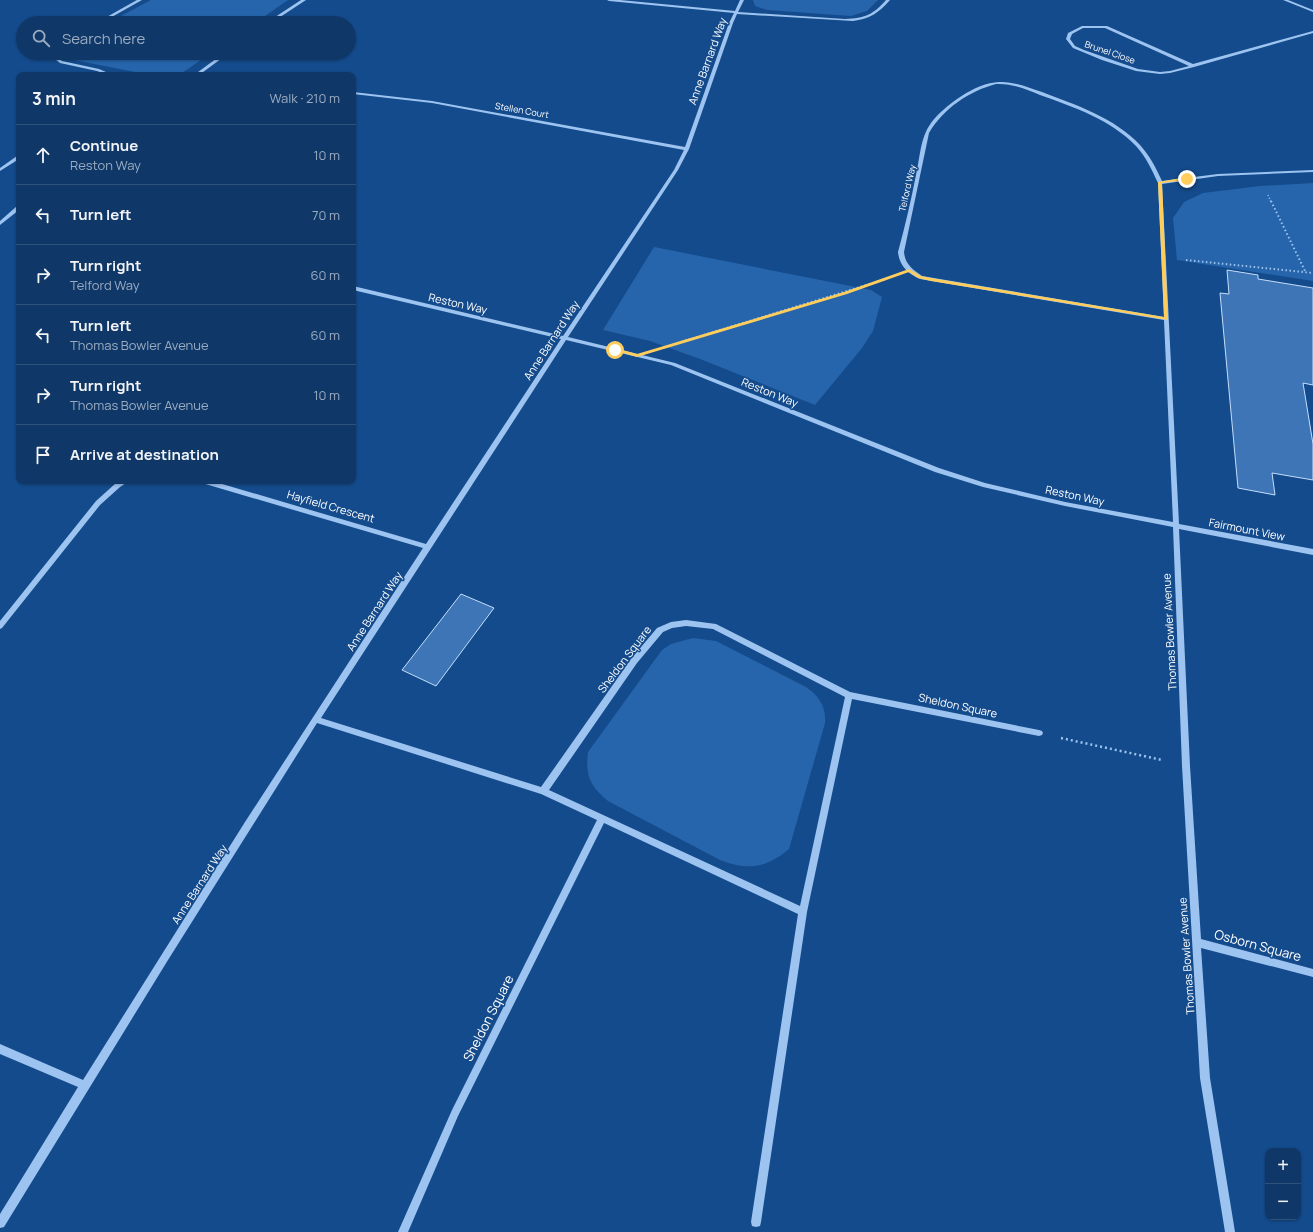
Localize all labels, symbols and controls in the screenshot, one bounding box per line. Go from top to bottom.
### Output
street label: Anne Barnard Way [684,15,730,107]
search box [16,16,356,60]
icon: search [30,27,52,49]
text: Search here [62,28,145,49]
street label: Brunel Close [1083,37,1137,67]
text: 3 min [32,87,76,110]
text: Walk · 210 m [270,89,340,107]
street label: Stellen Court [494,99,550,121]
text: Continue [70,135,138,156]
icon: ahead [32,144,54,166]
text: 10 m [313,146,340,164]
text: Reston Way [70,156,141,174]
street label: Telford Way [895,163,919,213]
route end [1178,170,1196,188]
icon: left [32,204,54,226]
text: Turn left [70,204,132,225]
text: 70 m [312,206,340,224]
text: Turn right [70,255,141,276]
icon: right [32,264,54,286]
text: 60 m [310,266,340,284]
text: Telford Way [70,276,140,294]
street label: Reston Way [427,289,489,317]
street label: Anne Barnard Way [520,297,582,383]
text: Turn left [70,315,132,336]
icon: left [32,324,54,346]
text: 60 m [310,326,340,344]
text: Thomas Bowler Avenue [70,336,209,354]
route start [606,341,624,359]
street label: Reston Way [739,374,801,410]
text: Turn right [70,375,141,396]
icon: right [32,384,54,406]
text: 10 m [313,386,340,404]
text: Thomas Bowler Avenue [70,396,209,414]
icon: arrive [32,444,54,466]
text: Arrive at destination [70,444,219,465]
street label: Reston Way [1044,481,1106,509]
street label: Hayfield Crescent [285,486,377,526]
street label: Fairmount View [1208,514,1287,544]
street label: Anne Barnard Way [343,568,405,654]
street label: Thomas Bowler Avenue [1158,572,1180,691]
street label: Sheldon Square [594,622,654,696]
street label: Sheldon Square [917,689,999,721]
street label: Anne Barnard Way [168,841,230,927]
street label: Thomas Bowler Avenue [1174,896,1198,1015]
street label: Osborn Square [1212,925,1304,965]
street label: Sheldon Square [458,971,518,1064]
map controls [1265,1148,1301,1220]
button: + [1265,1148,1301,1184]
button: − [1265,1184,1301,1220]

